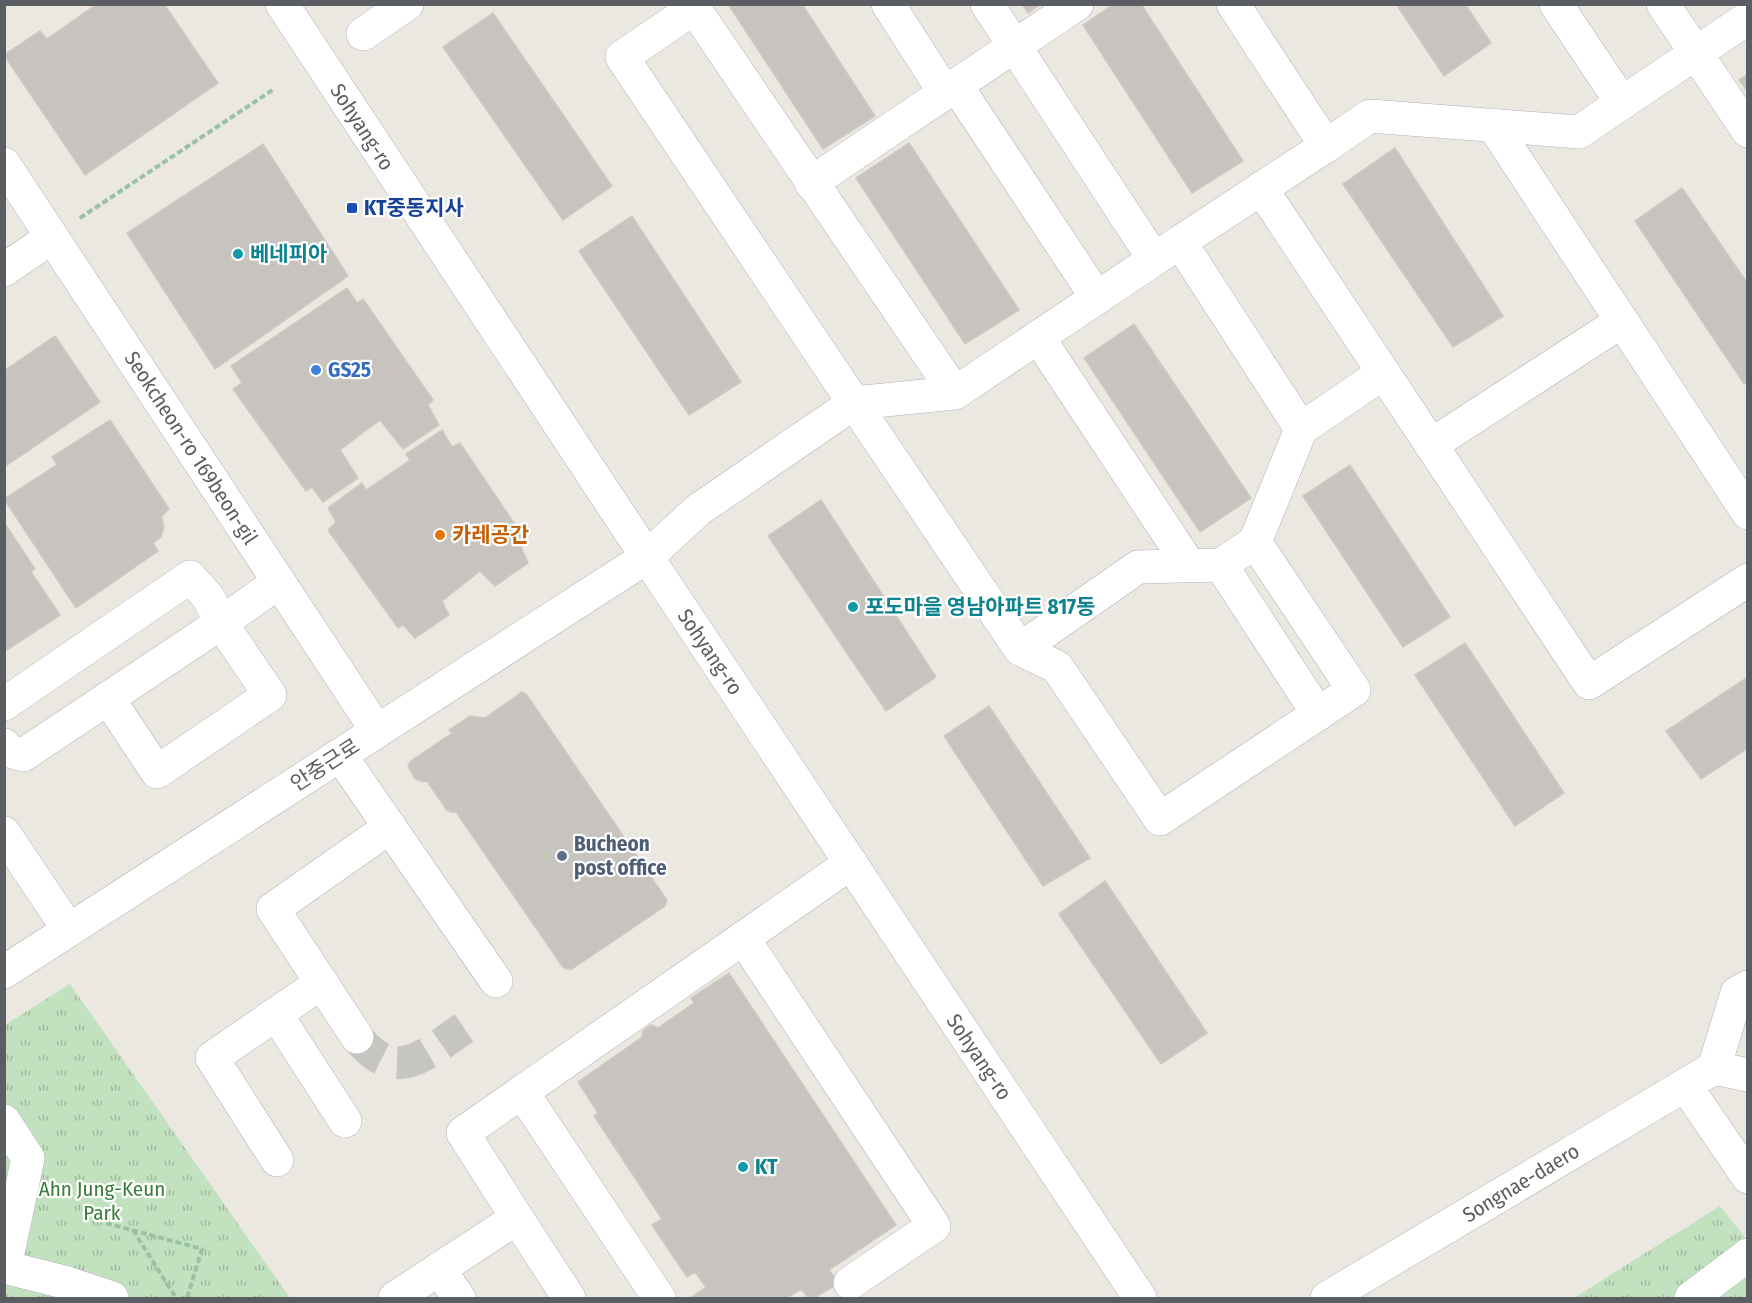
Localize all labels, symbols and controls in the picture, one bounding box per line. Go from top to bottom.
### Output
street label: Sohyang-ro [324,79,400,175]
place label: KT중동지사 [364,195,464,221]
marker: KT중동지사 [345,201,359,215]
place label: 베네피아 [250,241,327,267]
marker: 베네피아 [231,247,245,261]
street label: Seokcheon-ro 169beon-gil [119,347,263,550]
place label: GS25 [328,357,371,383]
marker: GS25 [309,363,323,377]
place label: 카레공간 [452,522,529,548]
marker: 카레공간 [433,528,447,542]
place label: 포도마을 영남아파트 817동 [865,594,1095,620]
marker: 포도마을 영남아파트 817동 [846,600,860,614]
street label: Sohyang-ro [672,604,748,700]
street label: 안중근로 [286,733,364,797]
place label: Bucheon post office [574,831,667,881]
marker: Bucheon post office [555,849,569,863]
street label: Sohyang-ro [941,1009,1017,1105]
street label: Songnae-daero [1458,1138,1584,1228]
place label: KT [755,1154,778,1180]
marker: KT [736,1160,750,1174]
park label: Ahn Jung-Keun Park [39,1176,165,1226]

